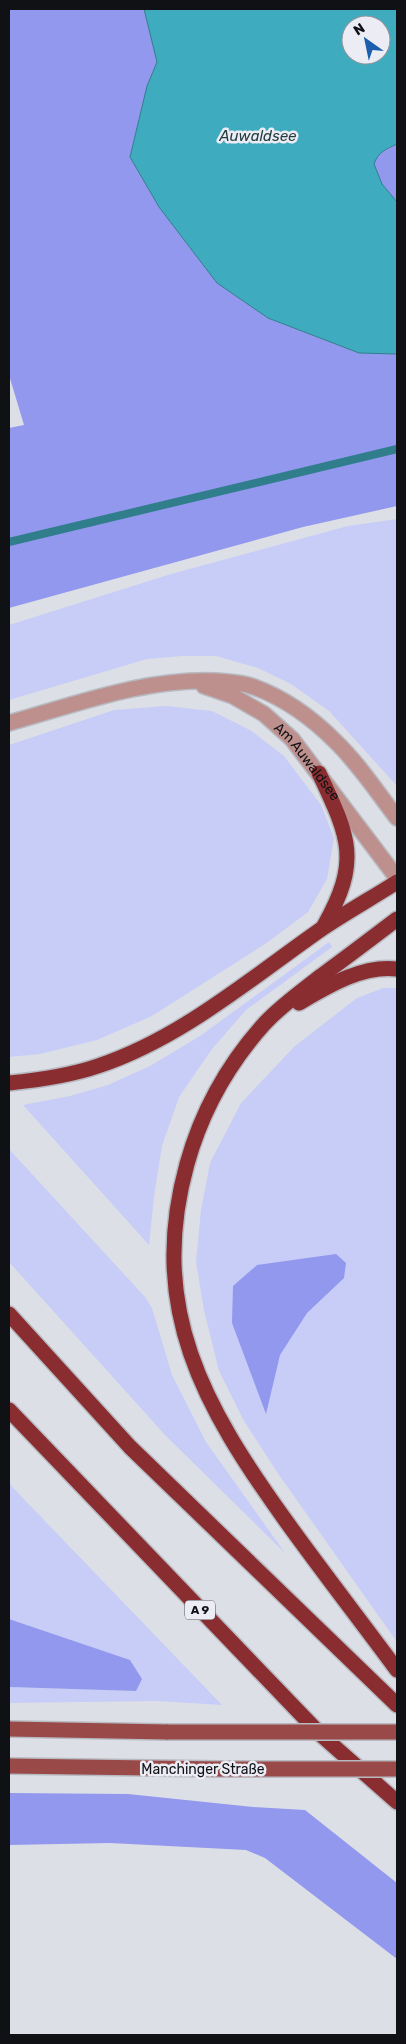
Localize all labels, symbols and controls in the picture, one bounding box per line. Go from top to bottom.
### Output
north arrow [341,15,391,65]
text: N [350,20,368,39]
water label: Auwaldsee [219,127,297,145]
street label: Am Auwaldsee [270,719,344,804]
road number: A 9 [185,1600,215,1620]
street label: Manchinger Straße [141,1761,265,1778]

